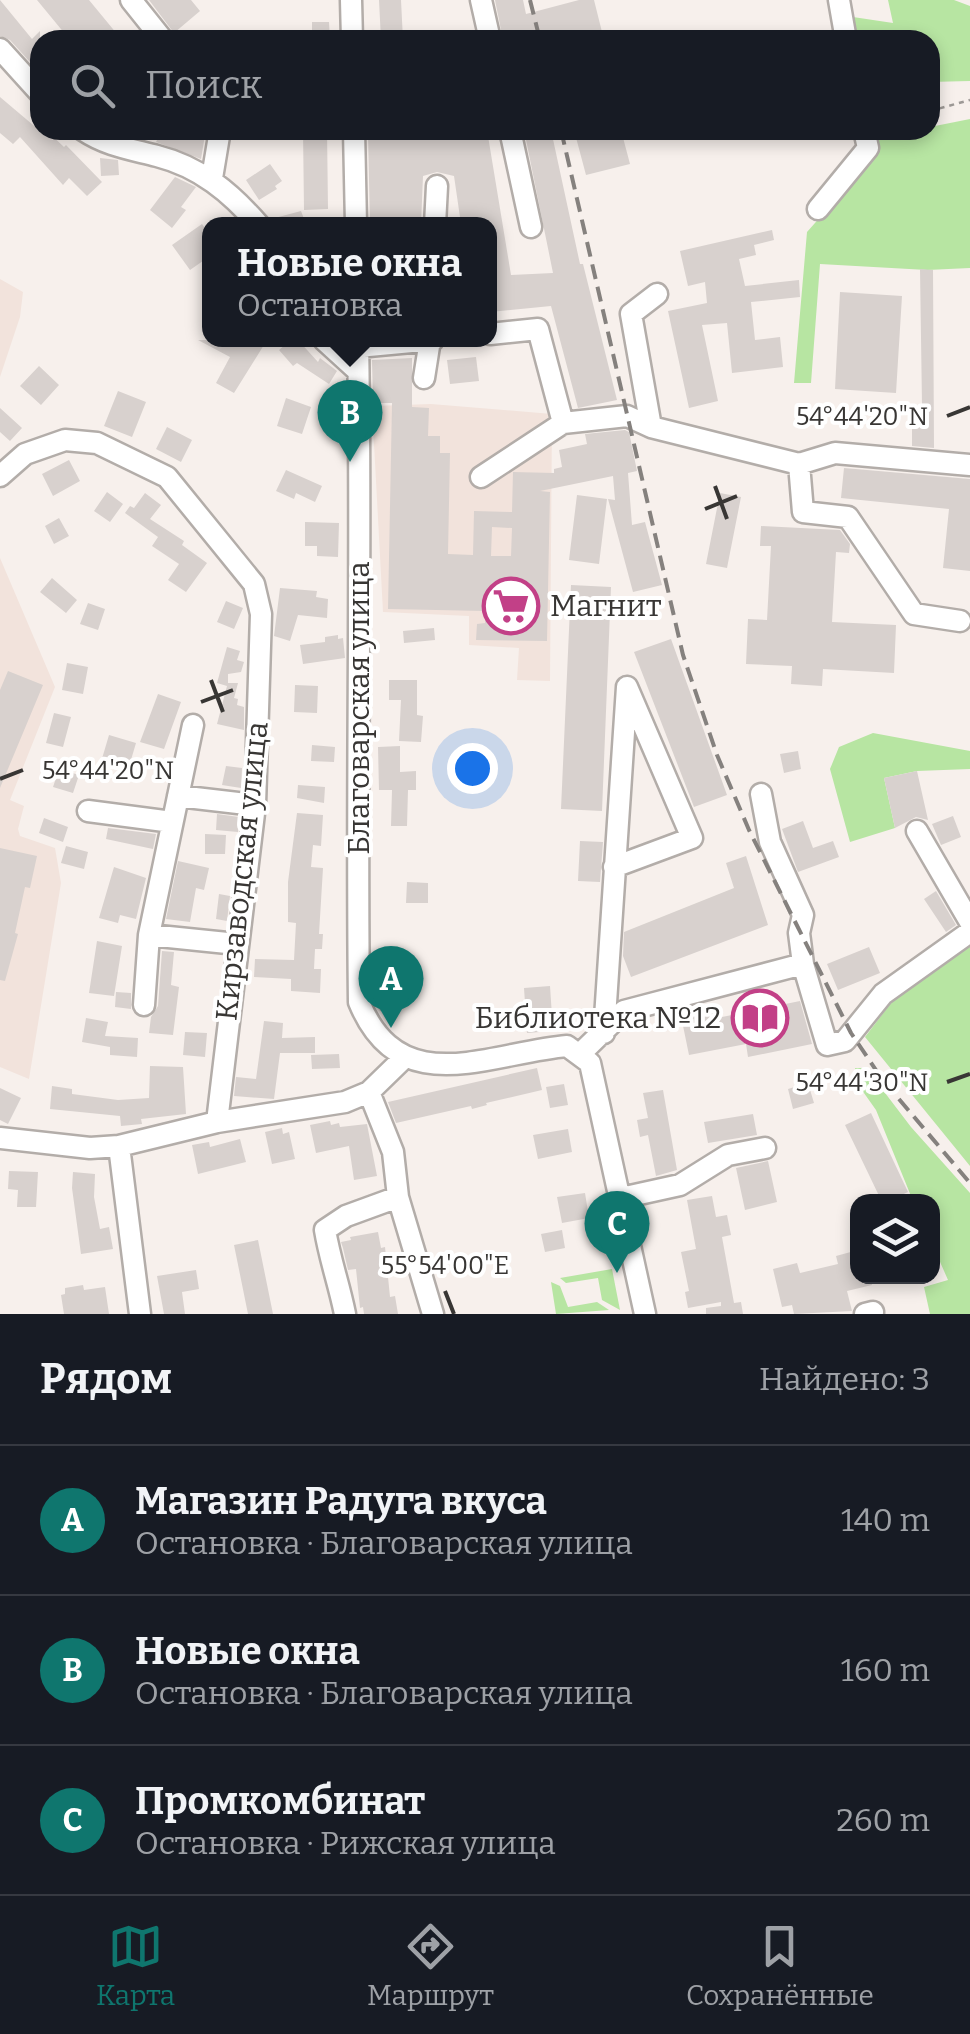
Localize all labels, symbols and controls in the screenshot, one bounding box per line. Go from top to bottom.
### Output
search box [30,30,940,140]
icon: search [65,58,120,113]
text: Поиск [145,62,262,108]
popup [202,217,497,347]
text: Новые окна [237,240,462,286]
text: Остановка [237,286,403,324]
pin: B [318,380,382,462]
text: 54°44'20"N [796,402,928,432]
street label: Благоварская улица [341,561,377,855]
supermarket icon: Магнит [481,576,541,636]
place label: Магнит [550,588,661,624]
street label: Кирзаводская улица [208,720,276,1022]
your location [447,743,498,794]
text: 54°44'20"N [42,756,174,786]
pin: A [358,946,424,1028]
library icon: Библиотека №12 [730,988,790,1048]
place label: Библиотека №12 [475,1000,721,1036]
text: 54°44'30"N [796,1068,928,1098]
pin: C [584,1190,650,1273]
map controls [850,1194,940,1284]
button: layers [850,1194,940,1284]
text: 55°54'00"E [381,1251,509,1281]
text: Рядом [40,1354,172,1404]
text: Найдено: 3 [759,1360,930,1398]
text: Магазин Радуга вкуса [135,1478,547,1524]
text: A [61,1501,84,1539]
text: 140 m [841,1501,930,1539]
text: Остановка · Благоварская улица [135,1524,633,1562]
text: Новые окна [135,1628,360,1674]
text: B [62,1651,83,1689]
text: 160 m [841,1651,930,1689]
text: Остановка · Благоварская улица [135,1674,633,1712]
text: Промкомбинат [135,1778,425,1824]
text: C [62,1801,83,1839]
text: 260 m [836,1801,930,1839]
text: Остановка · Рижская улица [135,1824,556,1862]
tab: Карта [96,1919,175,2012]
tab: Маршрут [367,1919,494,2012]
tab: Сохранённые [686,1919,874,2012]

